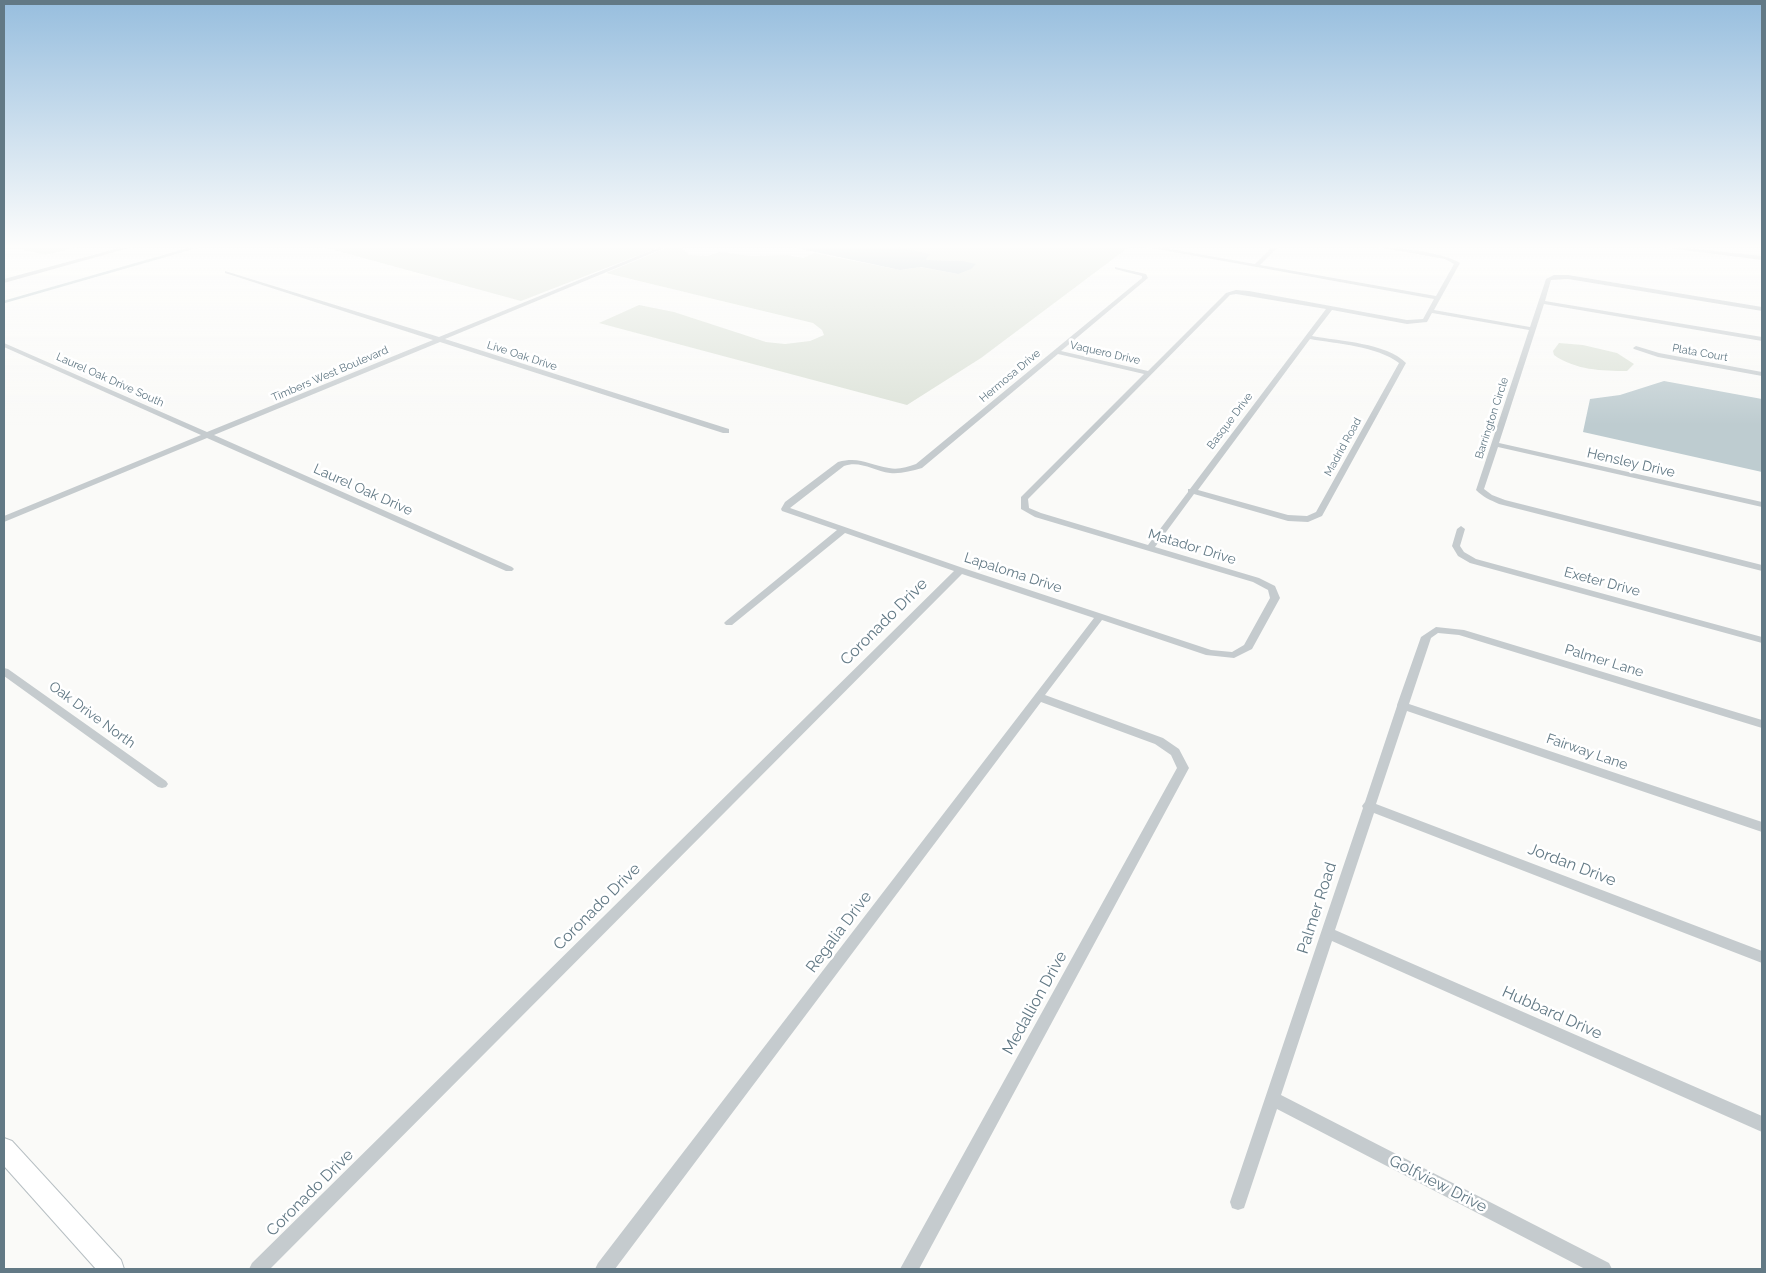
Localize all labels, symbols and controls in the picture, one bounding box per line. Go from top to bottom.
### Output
street label: Live Oak Drive [485,338,559,374]
street label: Vaquero Drive [1068,338,1142,368]
street label: Plata Court [1671,342,1729,364]
street label: Timbers West Boulevard [270,343,390,405]
street label: Hermosa Drive [977,347,1043,405]
street label: Laurel Oak Drive South [54,350,166,410]
street label: Barrington Circle [1473,375,1511,461]
street label: Basque Drive [1204,390,1256,452]
street label: Madrid Road [1322,415,1364,479]
street label: Hensley Drive [1585,445,1677,481]
street label: Laurel Oak Drive [311,461,415,519]
street label: Matador Drive [1146,526,1238,568]
street label: Lapaloma Drive [962,549,1064,597]
street label: Exeter Drive [1562,564,1642,600]
street label: Coronado Drive [837,575,931,669]
street label: Palmer Lane [1562,641,1646,681]
street label: Oak Drive North [45,678,139,752]
street label: Fairway Lane [1544,730,1630,774]
street label: Jordan Drive [1525,839,1619,891]
street label: Coronado Drive [550,860,644,954]
street label: Palmer Road [1293,860,1341,956]
street label: Regalia Drive [802,887,876,977]
street label: Medallion Drive [999,948,1071,1058]
street label: Hubbard Drive [1499,982,1605,1044]
street label: Coronado Drive [263,1146,357,1240]
street label: Golfview Drive [1386,1151,1490,1217]

